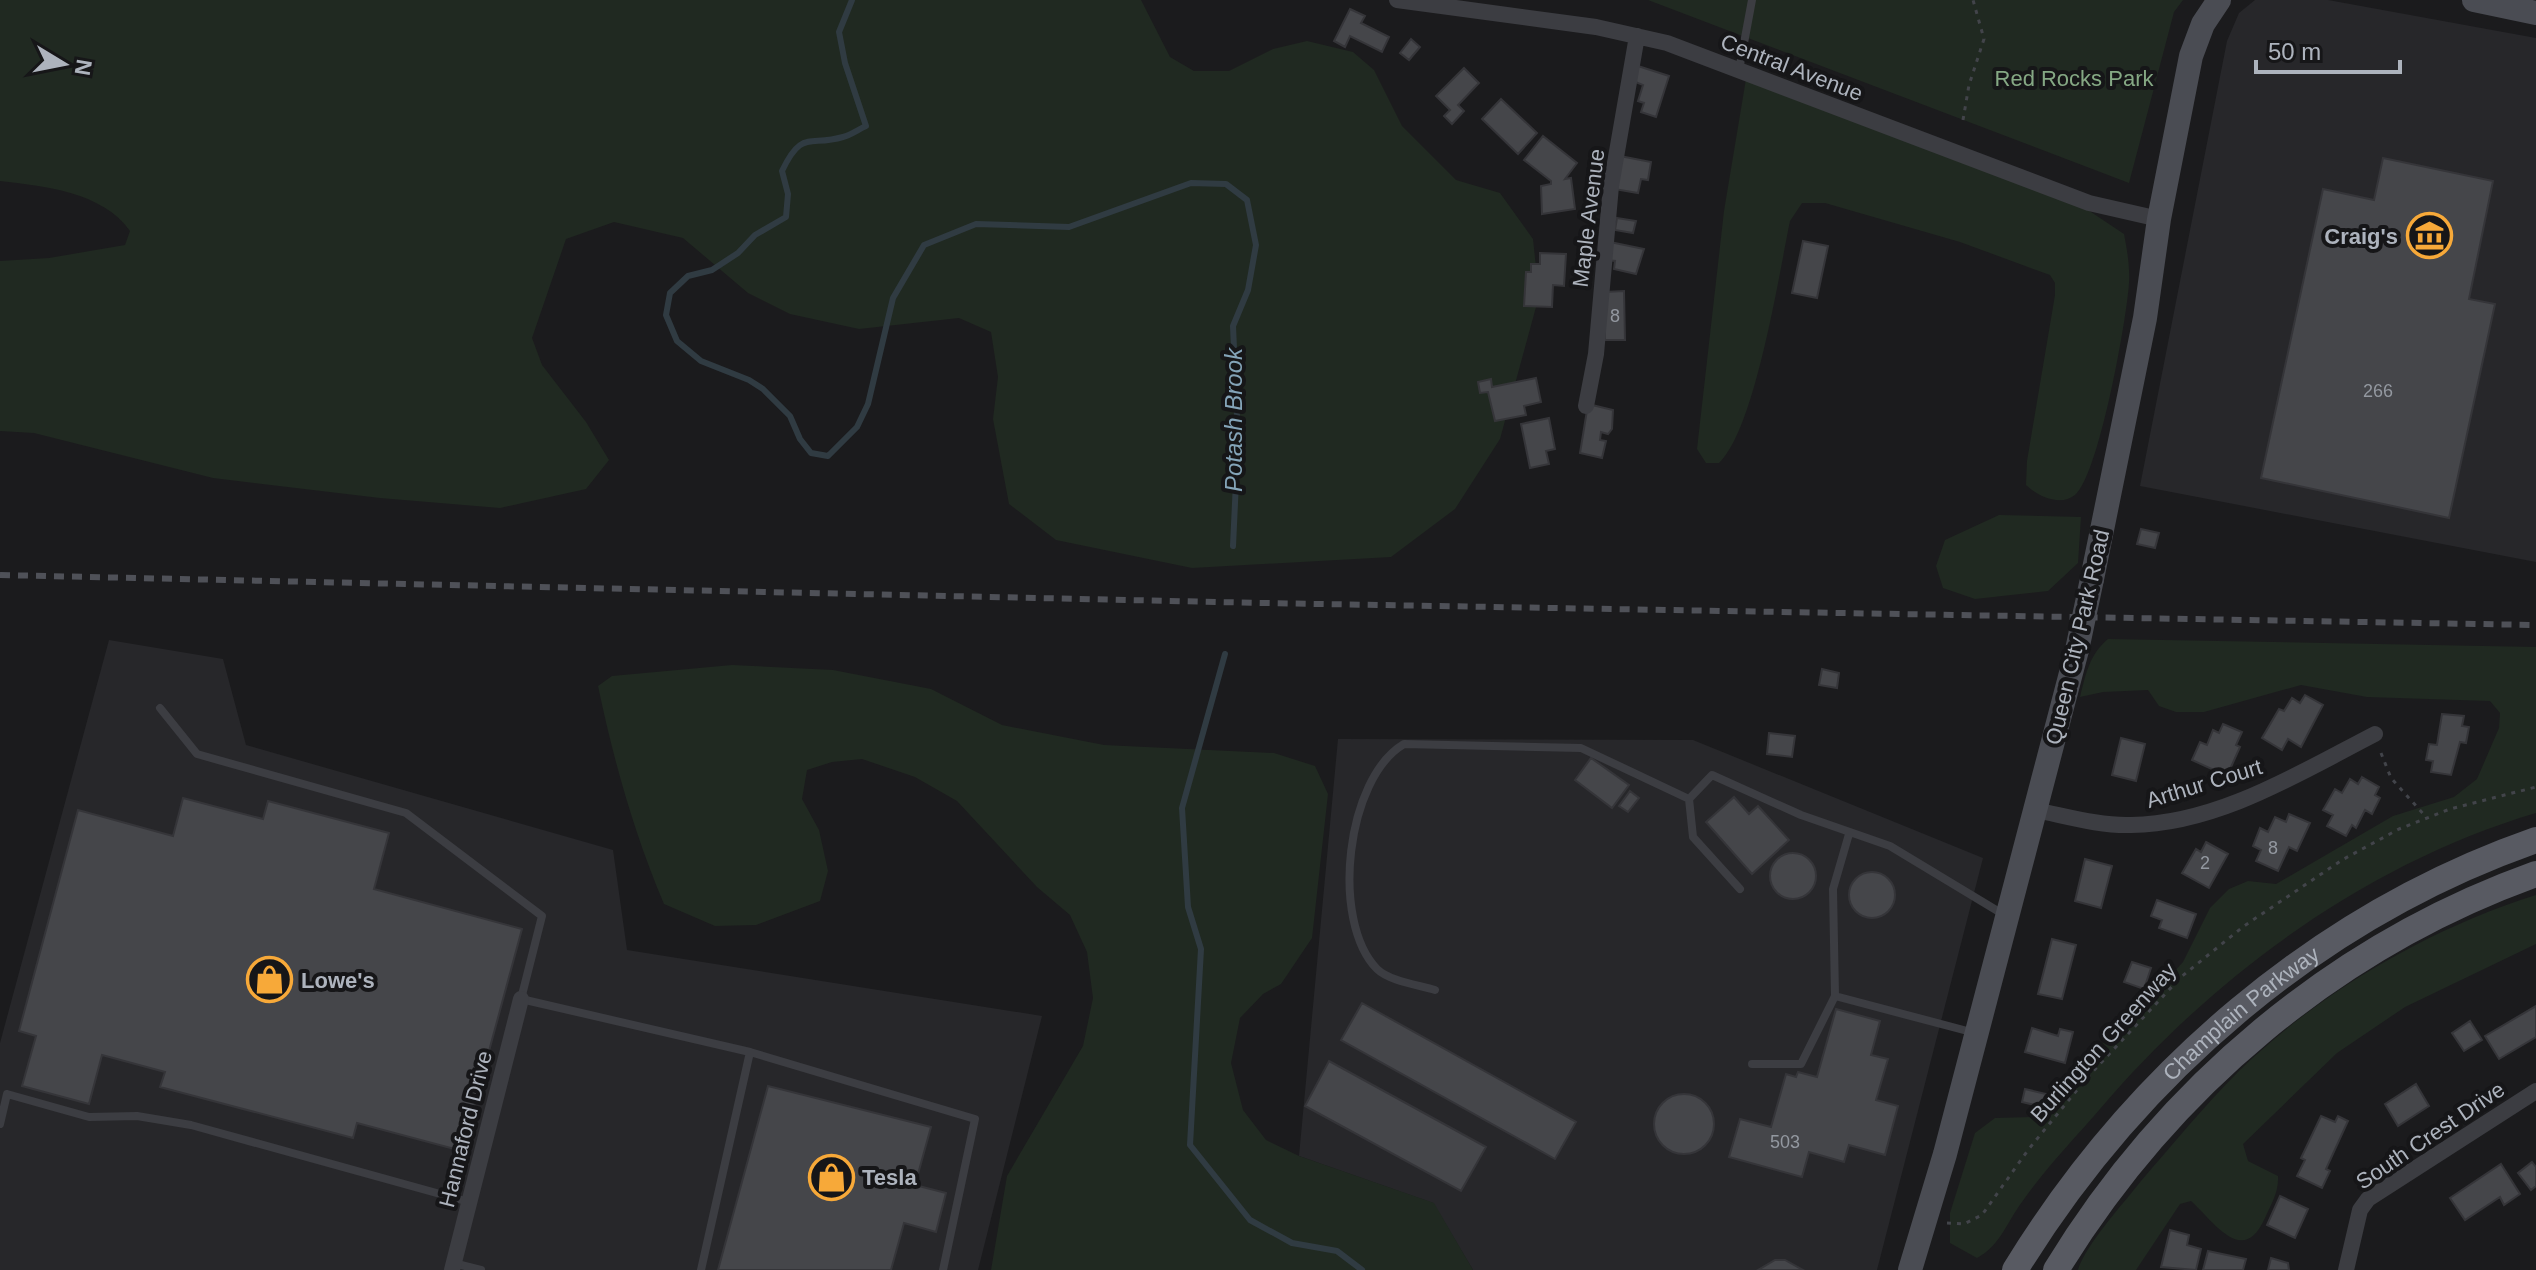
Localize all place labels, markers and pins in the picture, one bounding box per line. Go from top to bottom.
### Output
museum icon: Craig's [2405,212,2453,260]
place label: Craig's [2324,224,2398,249]
shop icon: Lowe's [246,956,294,1004]
place label: Lowe's [301,968,375,993]
shop icon: Tesla [807,1153,855,1201]
place label: Tesla [862,1165,917,1190]

